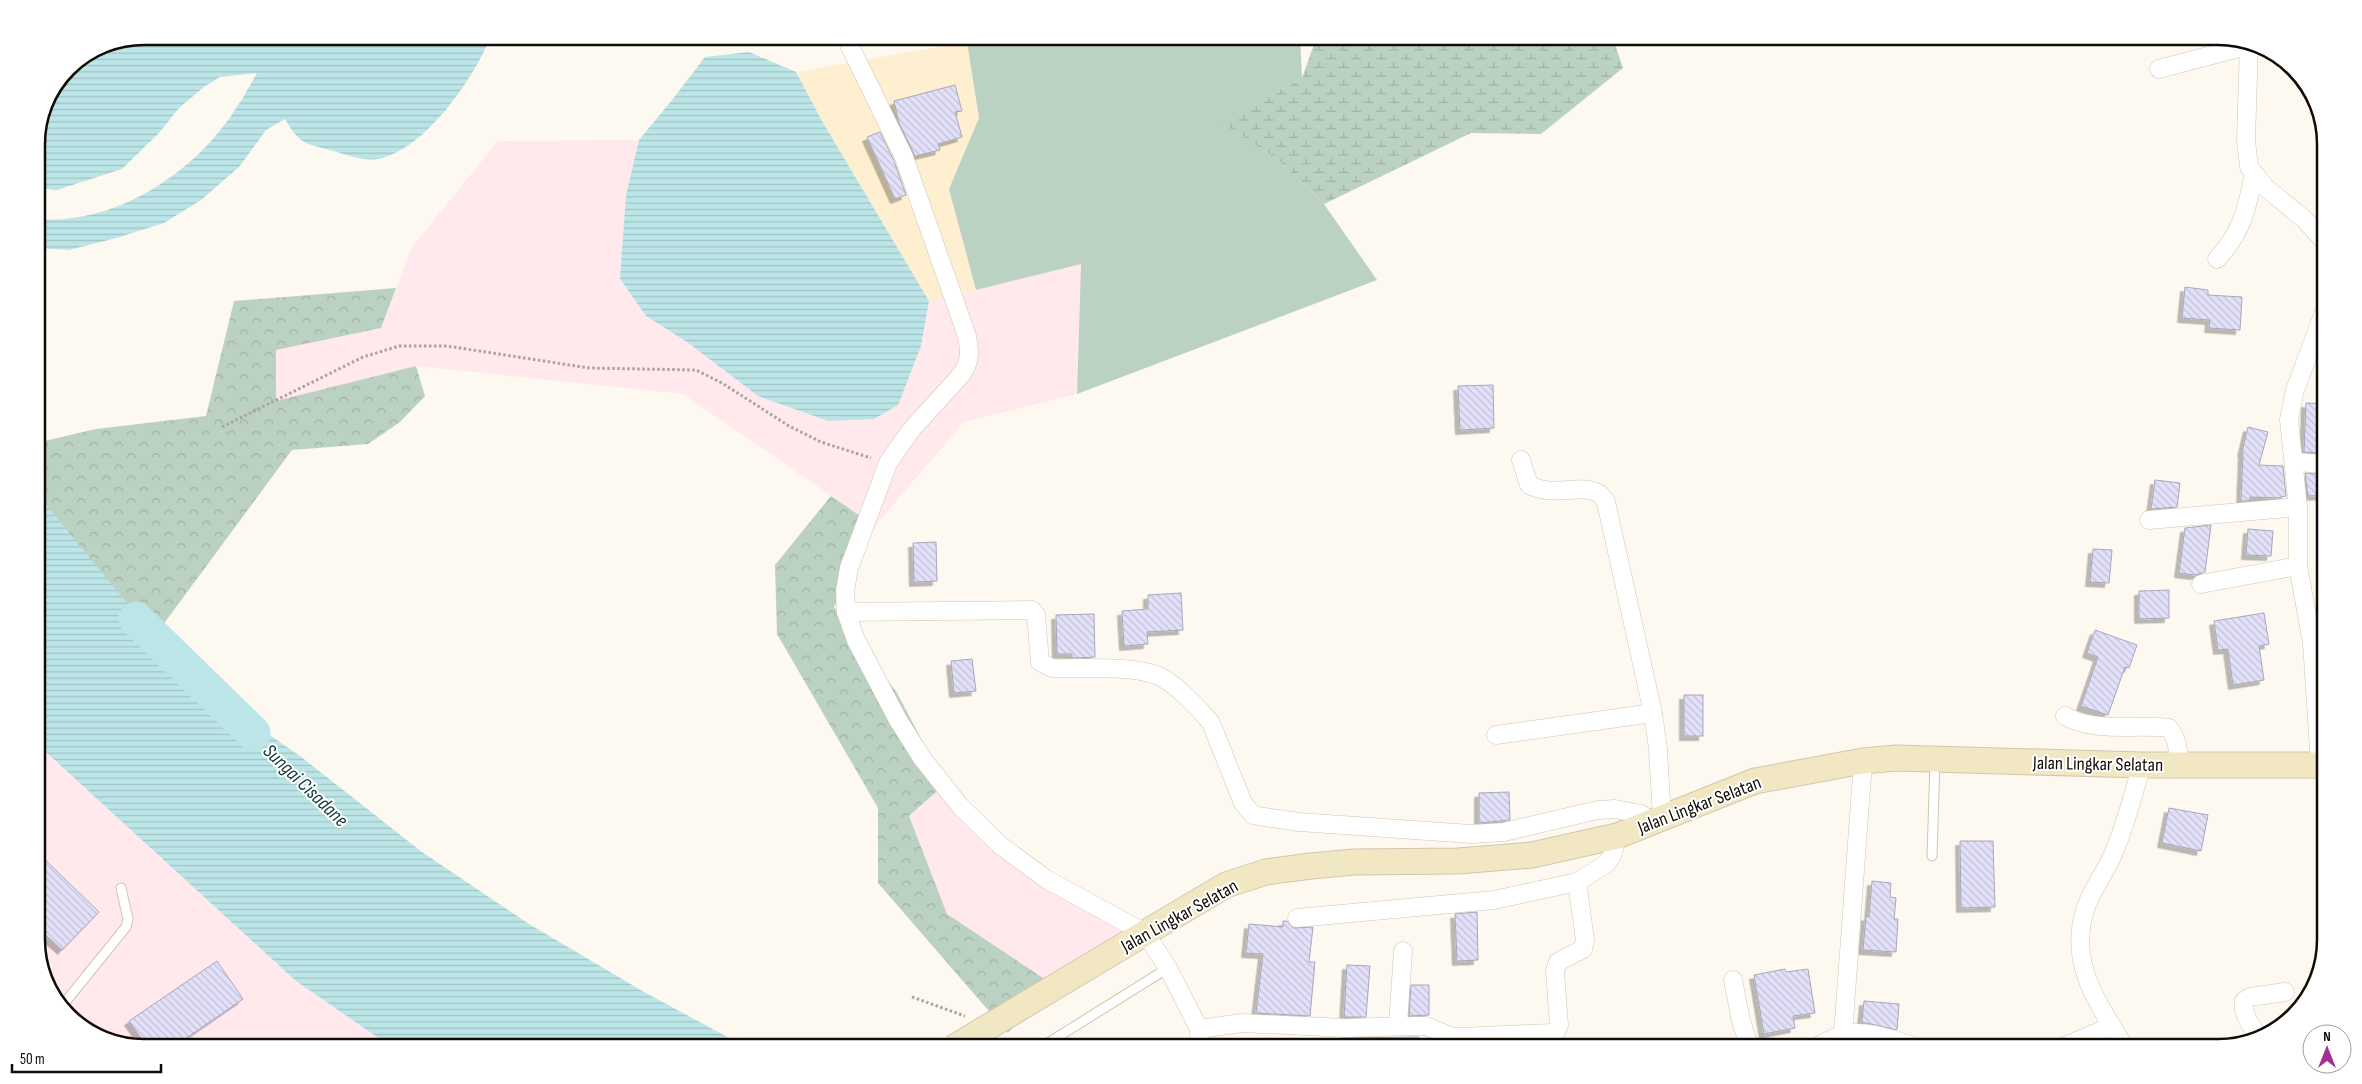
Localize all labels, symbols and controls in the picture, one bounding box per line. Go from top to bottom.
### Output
water label: Sungai Cisadane [258,739,353,832]
street label: Jalan Lingkar Selatan [2032,752,2163,777]
street label: Jalan Lingkar Selatan [1634,771,1764,840]
street label: Jalan Lingkar Selatan [1116,875,1242,958]
north arrow [2302,1024,2352,1074]
text: N [2323,1028,2331,1045]
scale bar [12,1042,161,1074]
text: 50 m [20,1050,45,1069]

